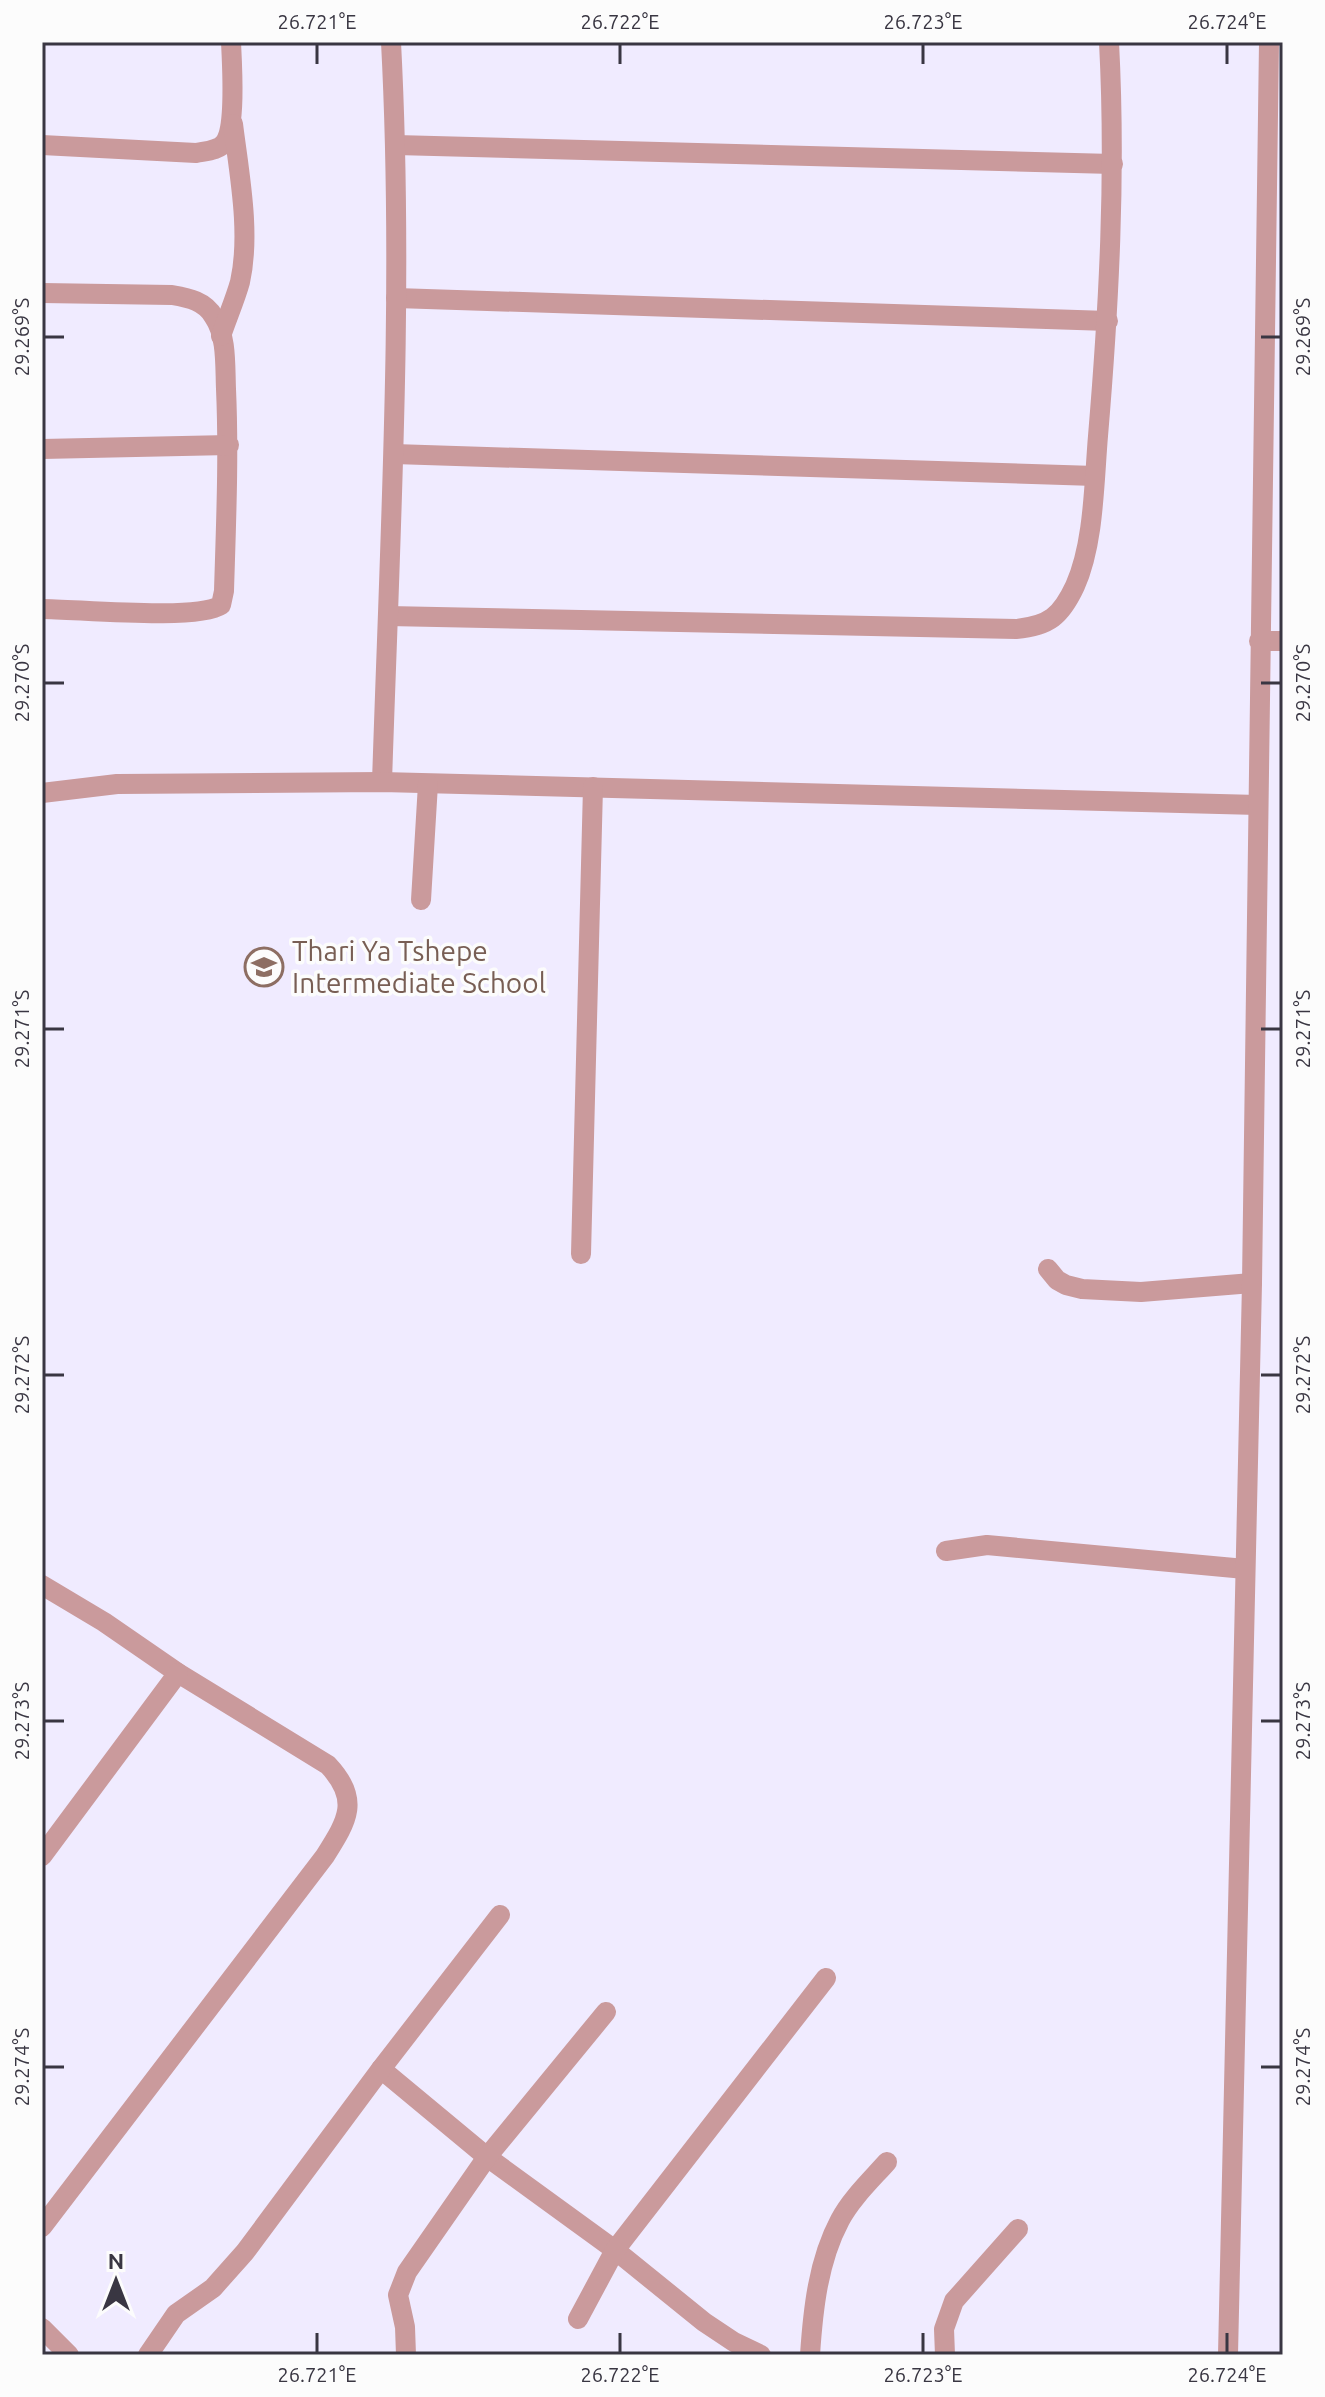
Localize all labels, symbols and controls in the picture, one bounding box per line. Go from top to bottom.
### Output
text: 26.721°E [278,10,357,33]
text: 26.722°E [581,10,660,33]
text: 26.723°E [884,10,963,33]
text: 26.724°E [1188,10,1267,33]
text: 29.269°S [10,298,33,376]
text: 29.269°S [1291,298,1314,376]
text: 29.270°S [10,644,33,722]
text: 29.270°S [1291,644,1314,722]
place label: Thari Ya Tshepe Intermediate School [292,935,546,998]
school or university icon: Thari Ya Tshepe Intermediate School [243,946,285,988]
text: 29.271°S [10,990,33,1068]
text: 29.271°S [1291,990,1314,1068]
text: 29.272°S [10,1336,33,1414]
text: 29.272°S [1291,1336,1314,1414]
text: 29.273°S [10,1682,33,1760]
text: 29.273°S [1291,1682,1314,1760]
text: 29.274°S [10,2028,33,2106]
text: 29.274°S [1291,2028,1314,2106]
north arrow [76,2241,156,2321]
text: N [108,2248,124,2273]
text: 26.721°E [278,2363,357,2386]
text: 26.722°E [581,2363,660,2386]
text: 26.723°E [884,2363,963,2386]
text: 26.724°E [1188,2363,1267,2386]

